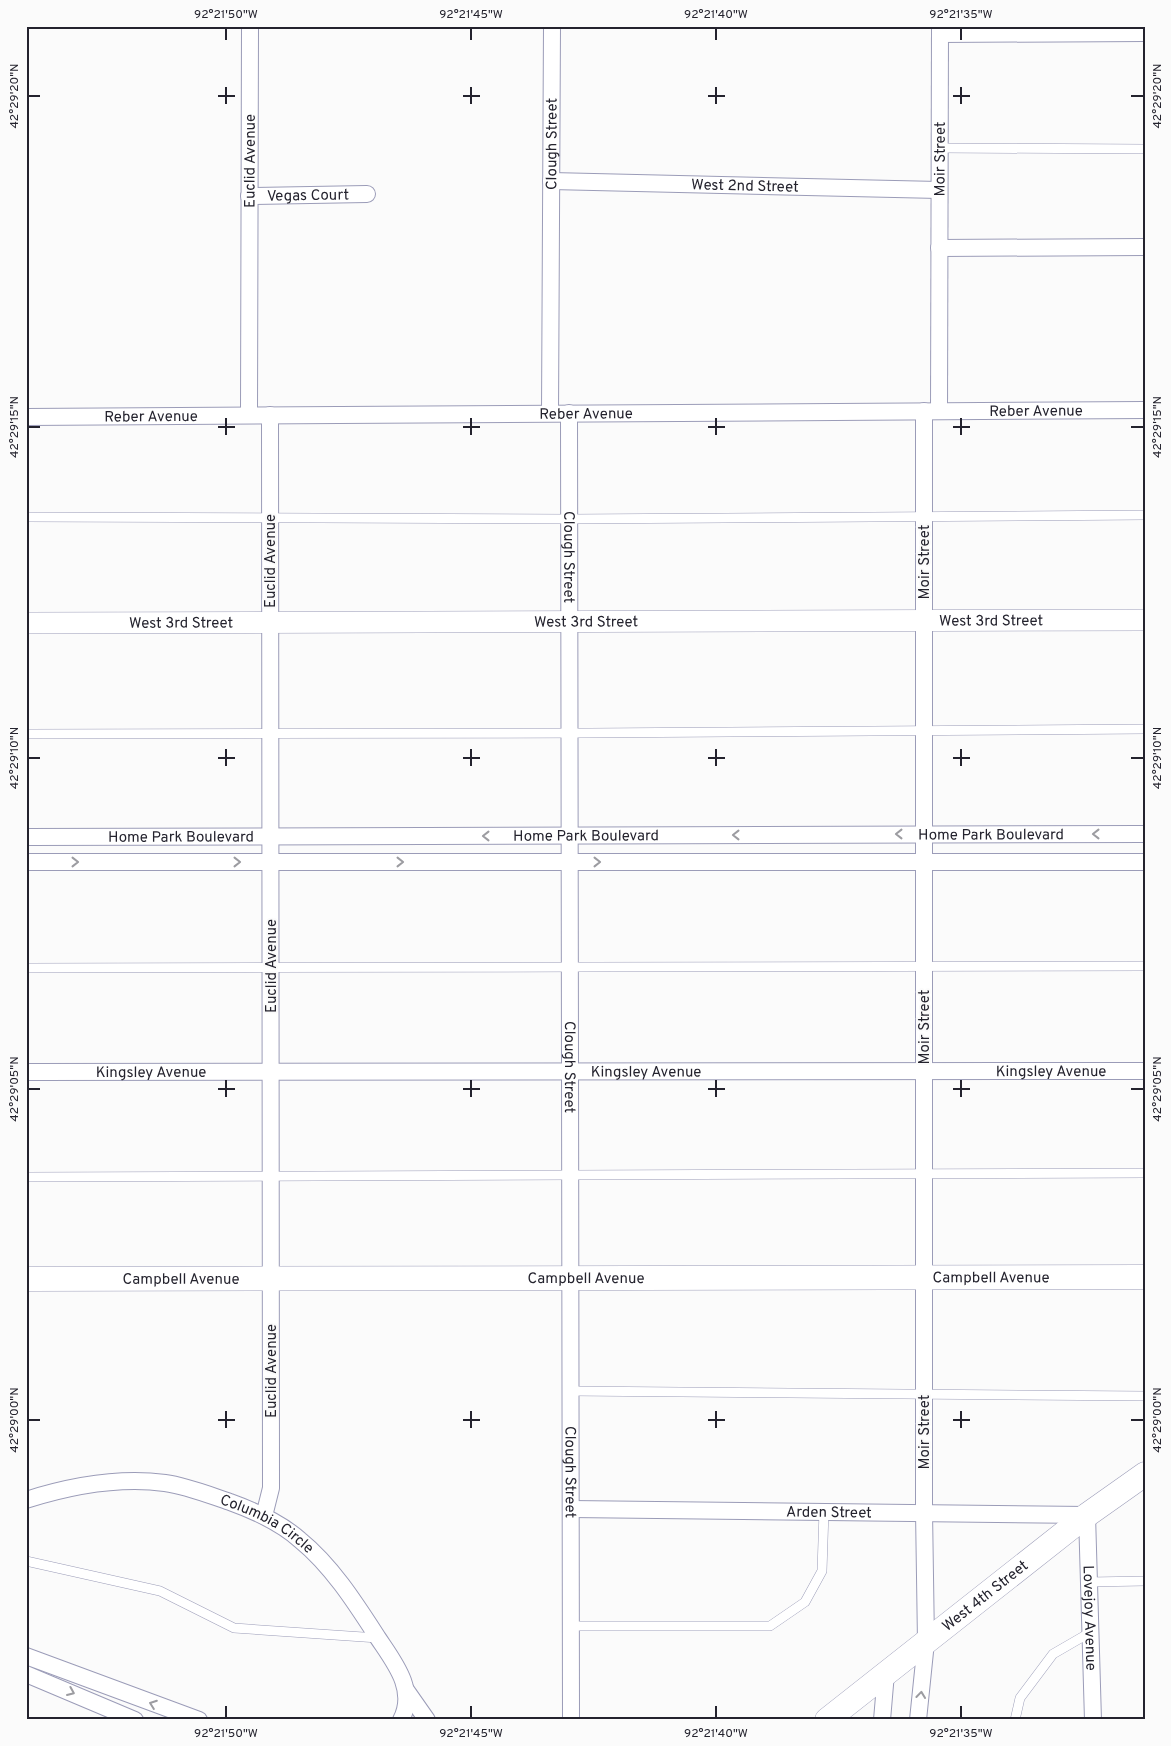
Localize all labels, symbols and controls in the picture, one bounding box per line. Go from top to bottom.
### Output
text: 92°21'50"W [194,7,258,23]
text: 92°21'45"W [439,7,503,23]
text: 92°21'40"W [684,7,748,23]
text: 92°21'35"W [929,7,993,23]
text: 42°29'20"N [7,63,23,129]
text: 42°29'20"N [1150,63,1166,129]
street label: Clough Street [543,98,563,190]
street label: Euclid Avenue [242,114,261,208]
street label: Moir Street [932,121,951,197]
street label: West 2nd Street [691,176,799,198]
street label: Vegas Court [267,186,349,207]
text: 42°29'15"N [7,396,23,458]
text: 42°29'15"N [1150,396,1166,458]
street label: Reber Avenue [989,402,1083,422]
street label: Reber Avenue [539,405,633,425]
street label: Reber Avenue [104,408,198,428]
street label: Clough Street [558,511,577,603]
street label: Euclid Avenue [262,514,281,608]
street label: Moir Street [916,525,935,599]
street label: West 3rd Street [939,612,1043,632]
street label: West 3rd Street [534,613,638,633]
street label: West 3rd Street [129,614,233,634]
text: 42°29'10"N [7,727,23,789]
text: 42°29'10"N [1150,727,1166,789]
street label: Home Park Boulevard [918,826,1064,846]
street label: Home Park Boulevard [513,827,659,847]
street label: Home Park Boulevard [108,828,254,848]
one-way arrow [894,829,902,839]
one-way arrow [1092,829,1100,839]
one-way arrow [732,830,740,840]
one-way arrow [482,831,490,841]
one-way arrow [72,857,79,867]
one-way arrow [234,857,242,867]
one-way arrow [396,857,404,867]
one-way arrow [594,857,602,867]
street label: Euclid Avenue [263,919,282,1013]
street label: Moir Street [916,990,935,1064]
street label: Clough Street [559,1021,578,1113]
text: 42°29'05"N [7,1056,23,1122]
text: 42°29'05"N [1150,1056,1166,1122]
street label: Kingsley Avenue [591,1063,701,1082]
street label: Kingsley Avenue [996,1063,1106,1082]
street label: Kingsley Avenue [96,1064,206,1083]
street label: Campbell Avenue [933,1269,1049,1288]
street label: Campbell Avenue [528,1270,644,1289]
street label: Campbell Avenue [123,1271,239,1290]
street label: Euclid Avenue [263,1324,282,1418]
text: 42°29'00"N [7,1387,23,1453]
text: 42°29'00"N [1150,1387,1166,1453]
street label: Moir Street [916,1395,935,1469]
street label: Clough Street [560,1426,579,1518]
street label: Columbia Circle [217,1491,317,1558]
street label: Arden Street [786,1504,872,1523]
street label: West 4th Street [939,1557,1033,1636]
street label: Lovejoy Avenue [1077,1565,1100,1671]
one-way arrow [66,1686,75,1697]
one-way arrow [915,1691,926,1699]
one-way arrow [149,1700,158,1710]
text: 92°21'50"W [194,1726,258,1742]
text: 92°21'45"W [439,1726,503,1742]
text: 92°21'40"W [684,1726,748,1742]
text: 92°21'35"W [929,1726,993,1742]

